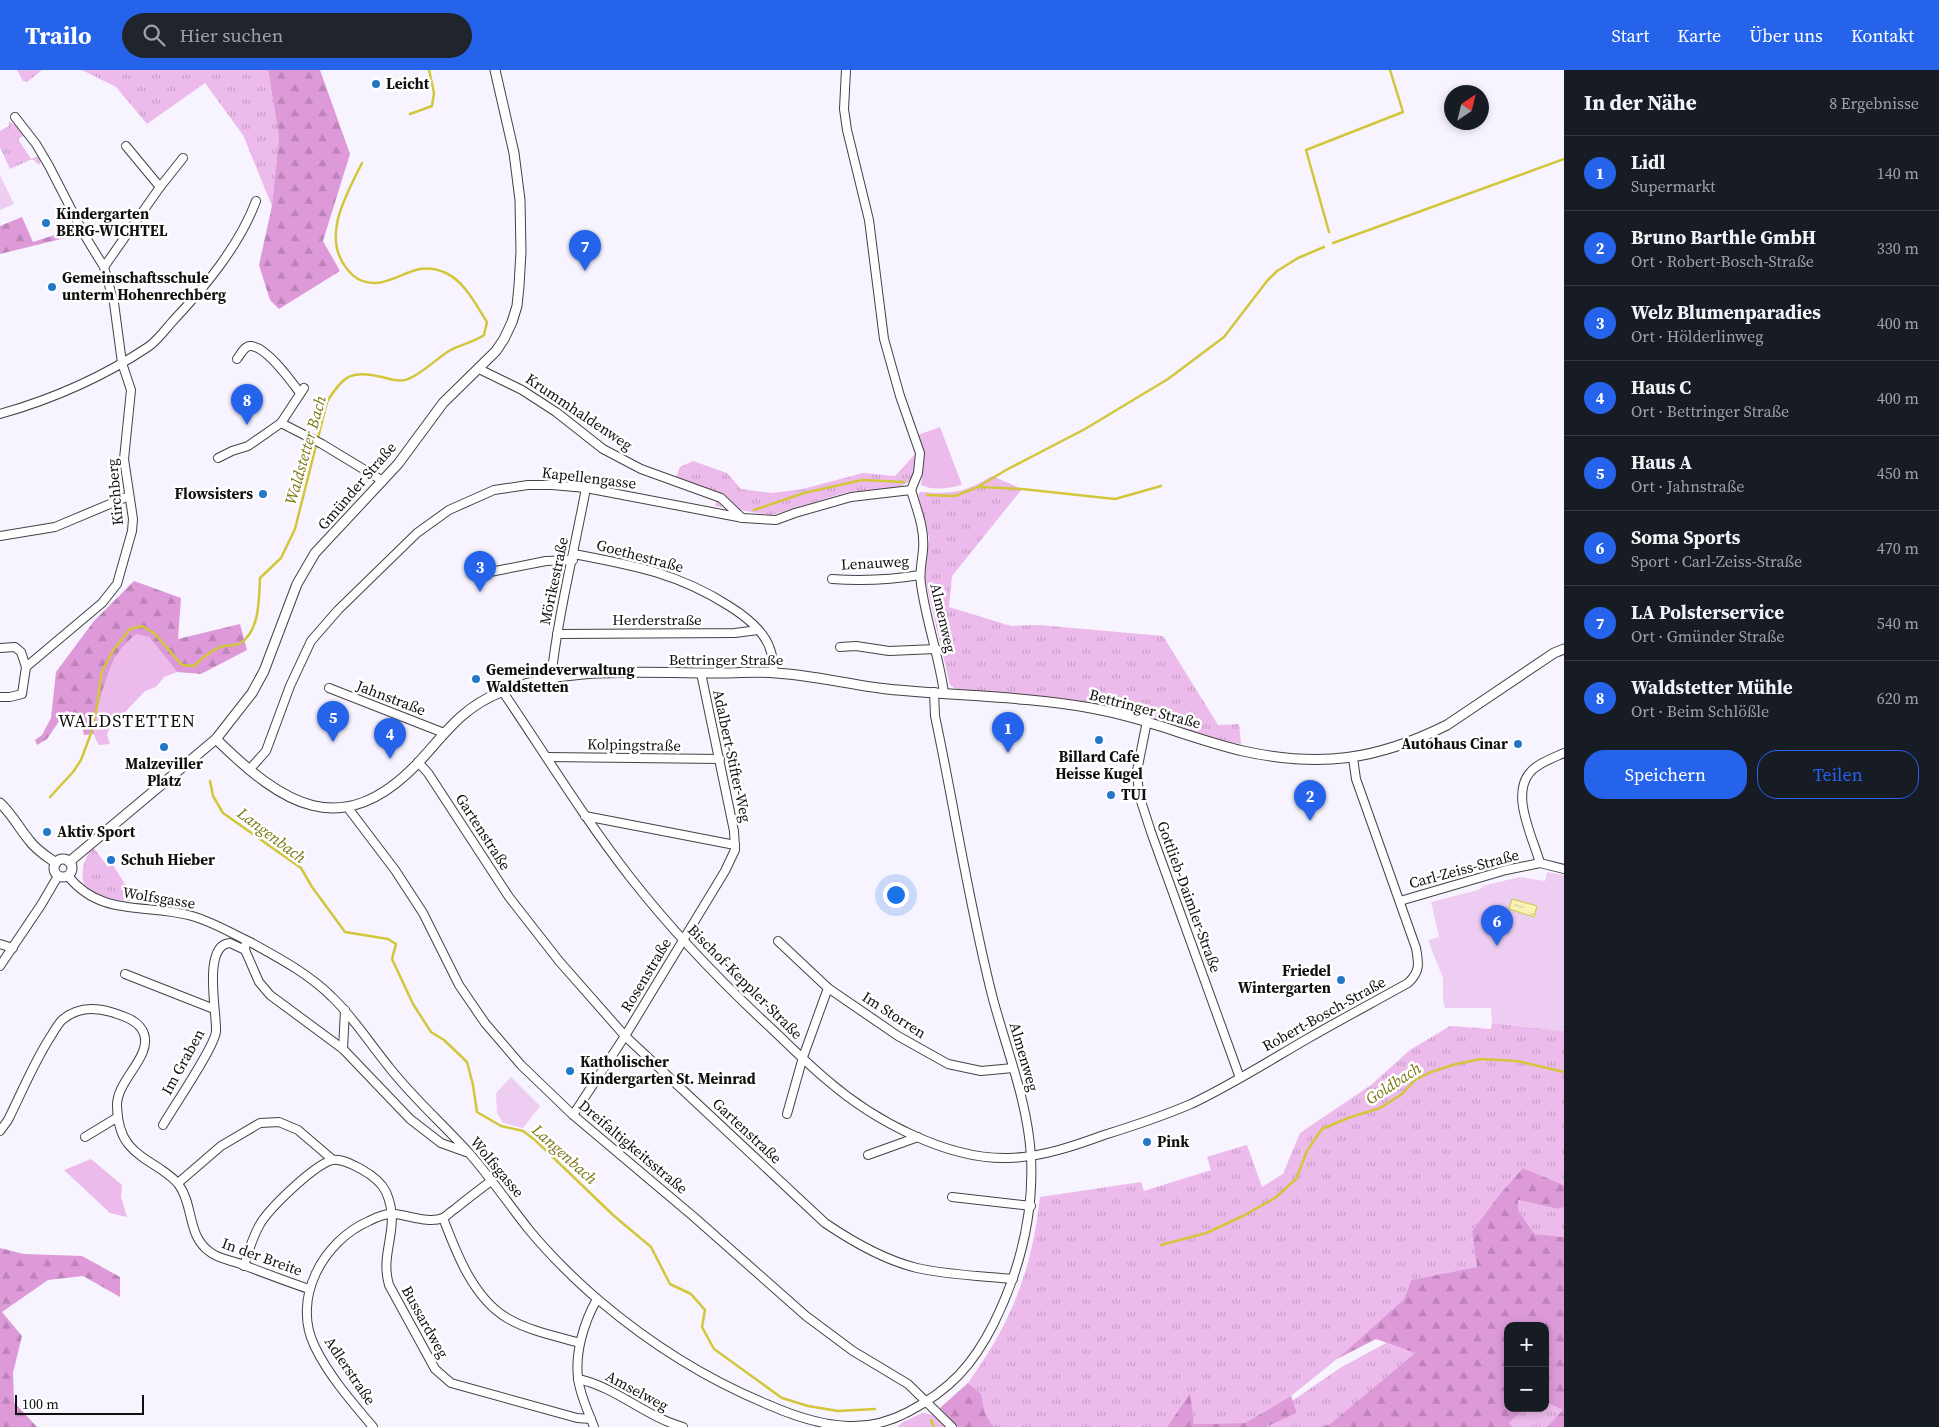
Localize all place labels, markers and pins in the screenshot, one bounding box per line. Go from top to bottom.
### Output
place label: Leicht [386,73,430,94]
marker: Leicht [370,78,382,90]
place label: Kindergarten BERG-WICHTEL [56,203,168,241]
marker: Kindergarten BERG-WICHTEL [40,217,52,229]
pin: 7 [569,230,601,271]
place label: Gemeinschaftsschule unterm Hohenrechberg [62,267,226,305]
marker: Gemeinschaftsschule unterm Hohenrechberg [46,281,58,293]
pin: 8 [231,384,263,425]
place label: Flowsisters [174,483,253,504]
marker: Flowsisters [257,488,269,500]
pin: 3 [464,551,496,592]
place label: Gemeindeverwaltung Waldstetten [486,659,635,697]
marker: Gemeindeverwaltung Waldstetten [470,673,482,685]
pin: 5 [317,701,349,742]
pin: 1 [992,712,1024,753]
pin: 4 [374,718,406,759]
place label: Autohaus Cinar [1401,733,1508,754]
marker: Billard Cafe Heisse Kugel [1093,734,1105,746]
marker: Autohaus Cinar [1512,738,1524,750]
marker: Malzeviller Platz [158,741,170,753]
place label: Billard Cafe Heisse Kugel [1055,746,1143,784]
place label: Malzeviller Platz [125,753,203,791]
pin: 2 [1294,780,1326,821]
place label: TUI [1121,784,1147,805]
marker: TUI [1105,789,1117,801]
place label: Aktiv Sport [57,821,136,842]
marker: Aktiv Sport [41,826,53,838]
place label: Schuh Hieber [121,849,215,870]
marker: Schuh Hieber [105,854,117,866]
pin: 6 [1481,905,1513,946]
place label: Friedel Wintergarten [1238,960,1331,998]
marker: Friedel Wintergarten [1335,974,1347,986]
place label: Katholischer Kindergarten St. Meinrad [580,1051,756,1089]
marker: Katholischer Kindergarten St. Meinrad [564,1065,576,1077]
place label: Pink [1157,1131,1189,1152]
marker: Pink [1141,1136,1153,1148]

